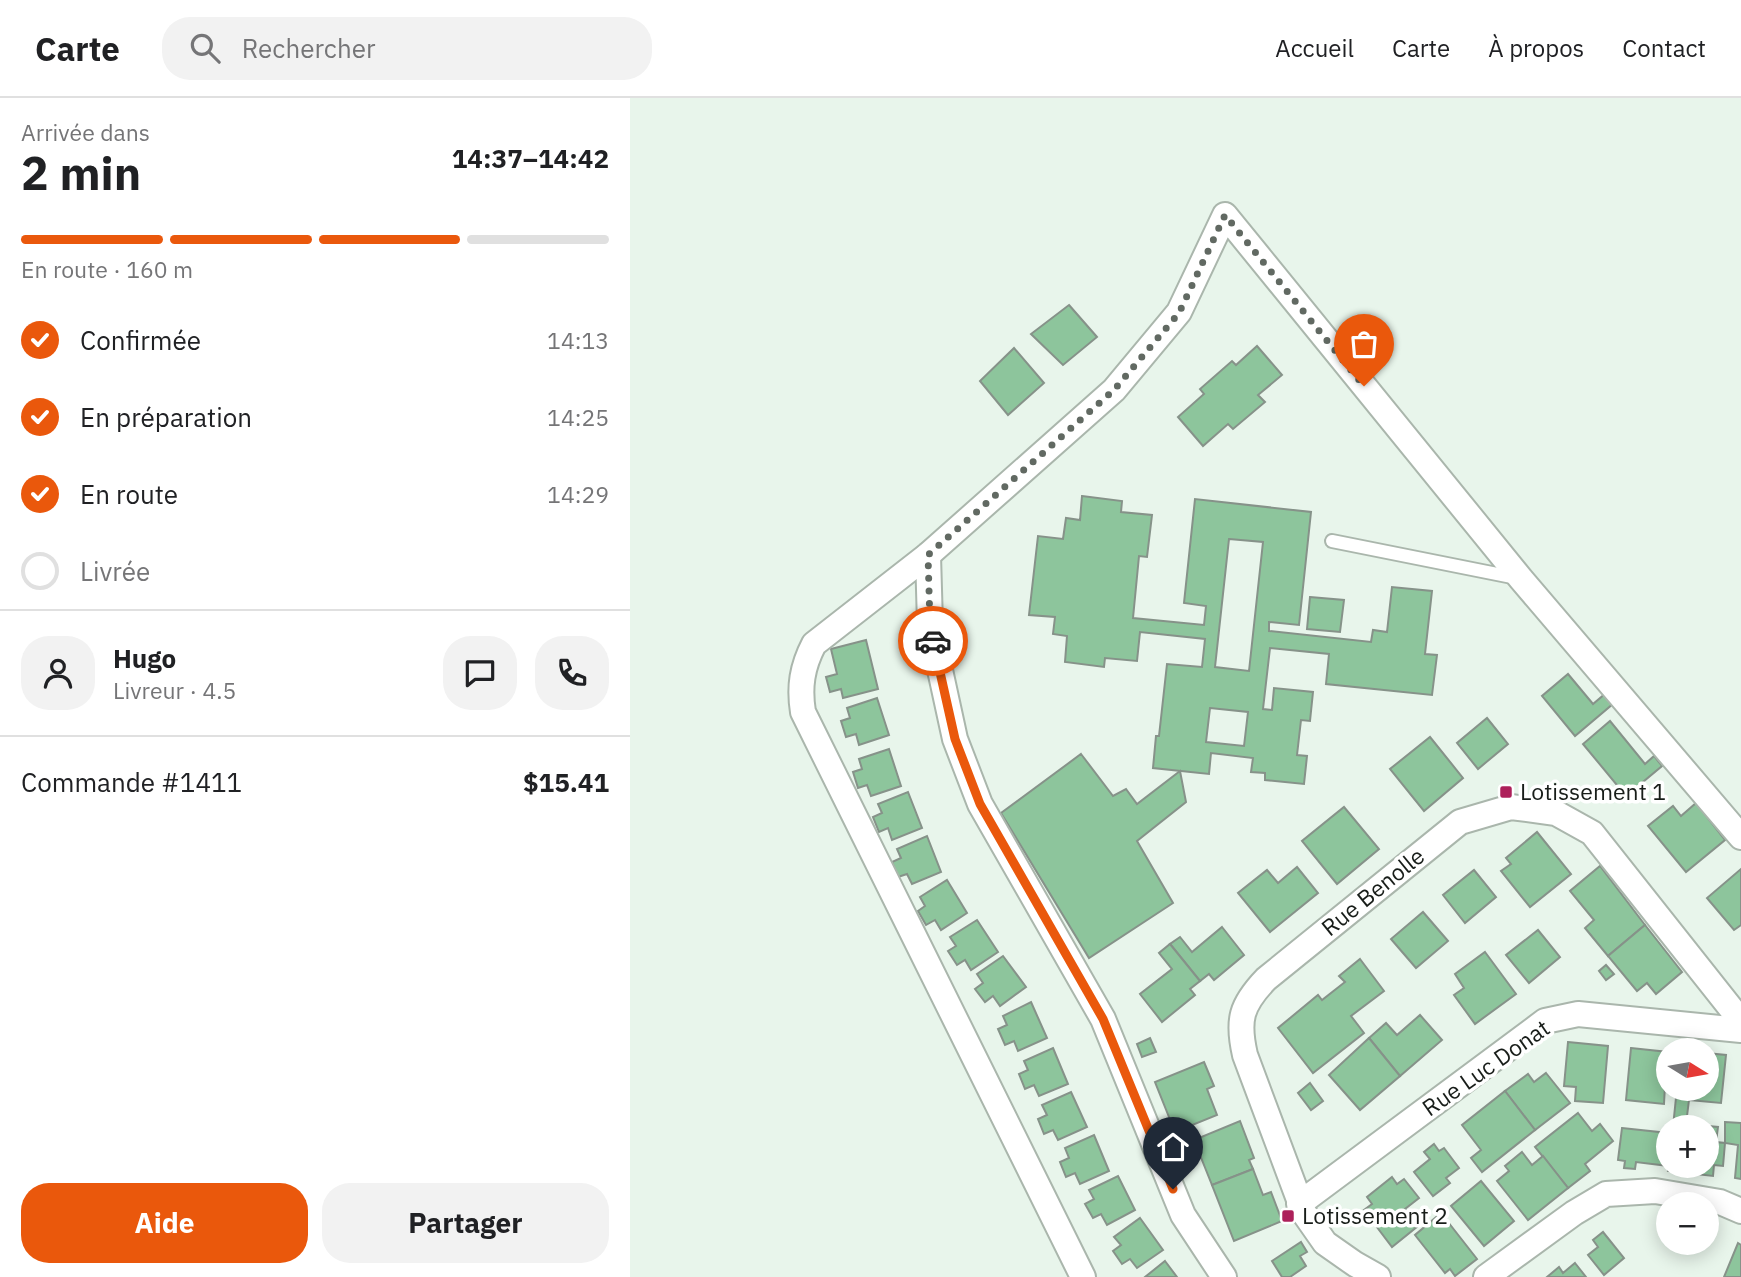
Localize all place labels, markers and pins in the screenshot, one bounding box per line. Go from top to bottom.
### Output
pin [1334,314,1394,386]
place label: Lotissement 1 [1520,776,1666,806]
marker: Lotissement 1 [1498,784,1514,800]
pin [1143,1117,1203,1189]
place label: Lotissement 2 [1302,1200,1448,1230]
marker: Lotissement 2 [1280,1208,1296,1224]

